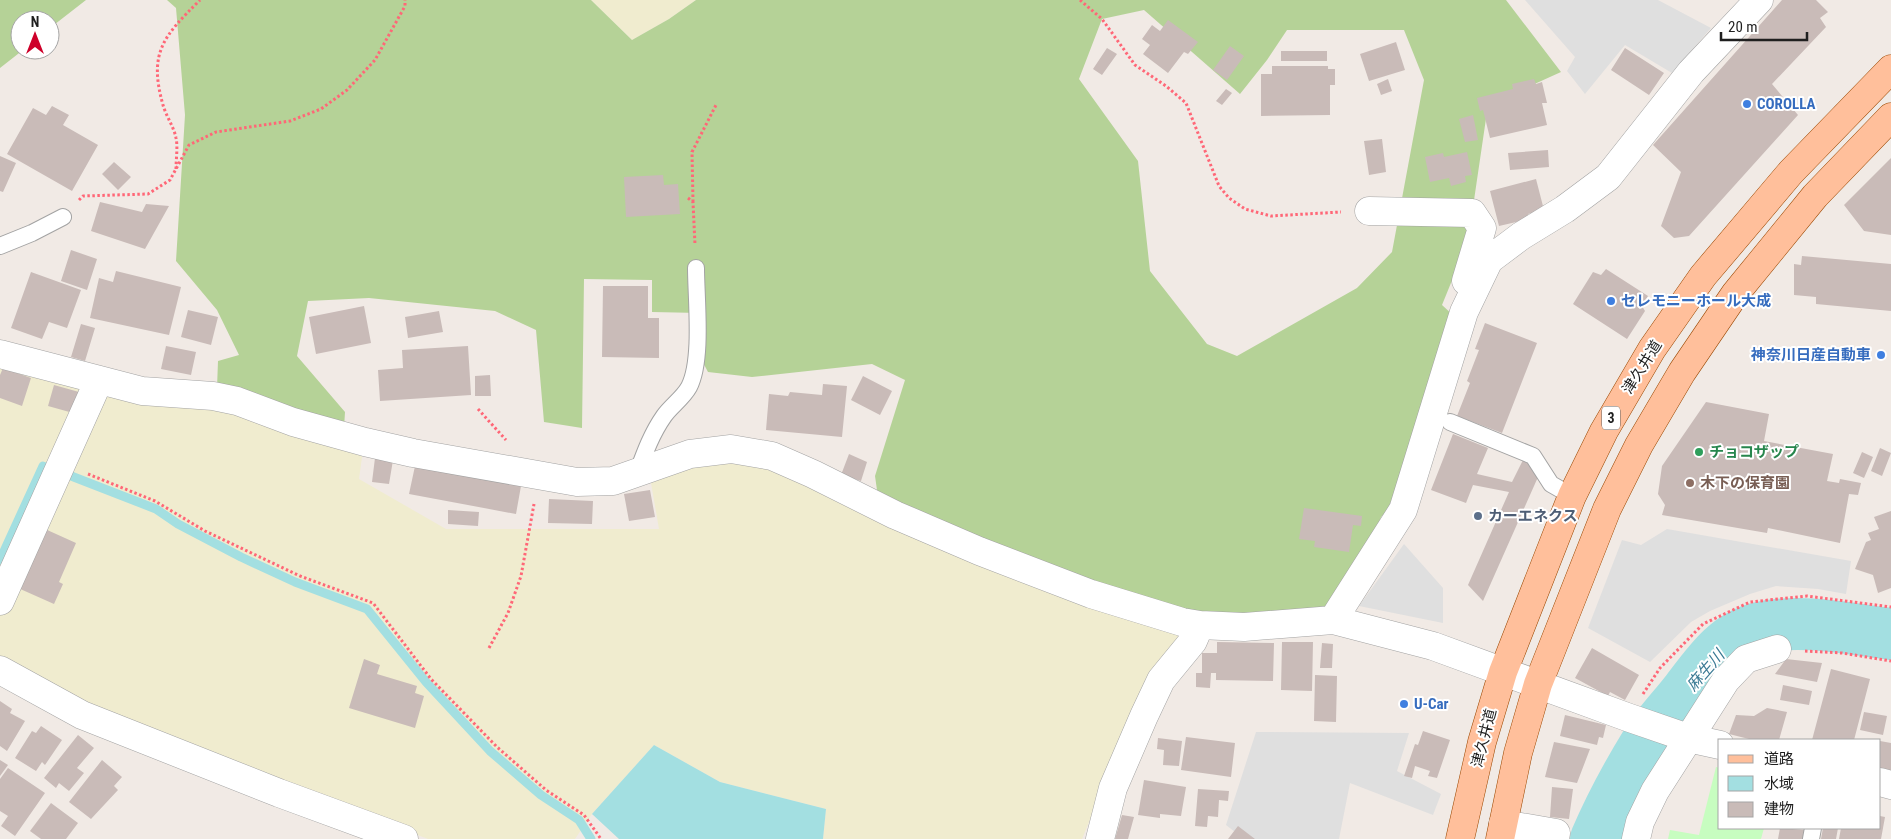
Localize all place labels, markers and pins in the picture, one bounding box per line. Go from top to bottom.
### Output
place label: COROLLA [1757,95,1815,113]
marker: COROLLA [1741,98,1753,110]
place label: セレモニーホール大成 [1621,292,1771,310]
marker: セレモニーホール大成 [1605,295,1617,307]
place label: 神奈川日産自動車 [1750,346,1871,364]
marker: 神奈川日産自動車 [1875,349,1887,361]
place label: チョコザップ [1709,443,1799,461]
marker: チョコザップ [1693,446,1705,458]
place label: 木下の保育園 [1700,474,1790,492]
marker: 木下の保育園 [1684,477,1696,489]
place label: カーエネクス [1488,507,1578,525]
marker: カーエネクス [1472,510,1484,522]
place label: U-Car [1414,695,1449,713]
marker: U-Car [1398,698,1410,710]

